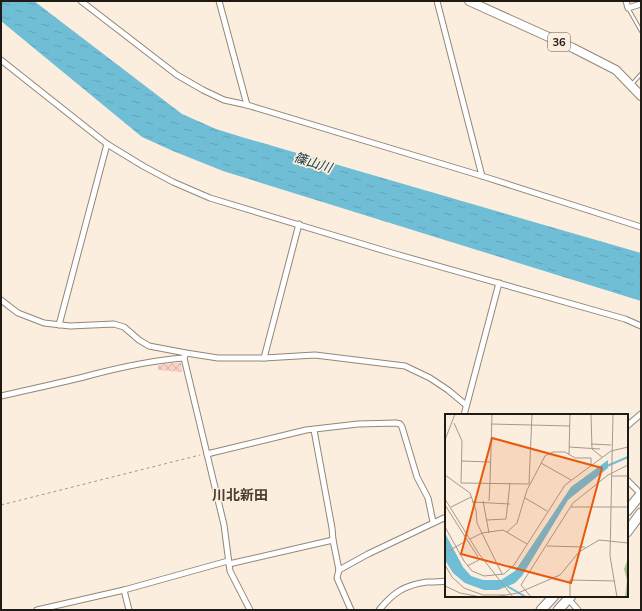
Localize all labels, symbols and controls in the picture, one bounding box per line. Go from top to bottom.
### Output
road number: 36 [548,33,570,51]
water label: 篠山川 [292,149,336,176]
inset map [445,414,628,597]
district label: 川北新田 [212,486,268,504]

